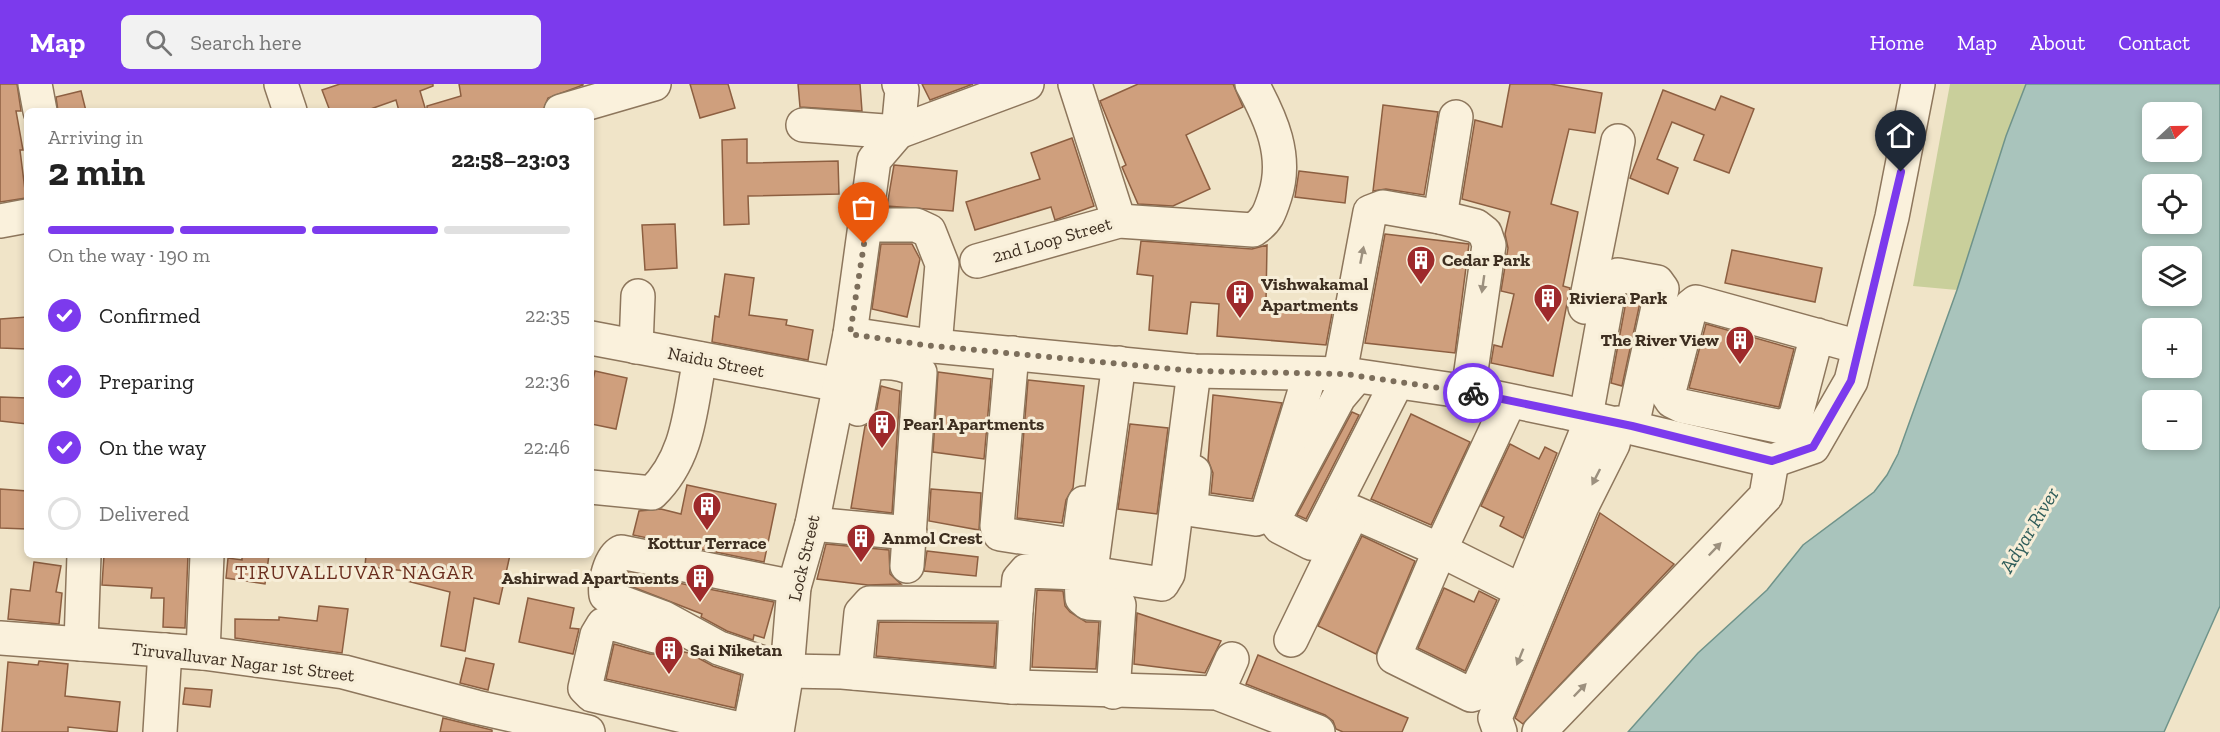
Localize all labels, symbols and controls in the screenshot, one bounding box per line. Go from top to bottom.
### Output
search box [121,15,541,69]
text: Map [30,26,85,59]
icon: search [142,26,175,59]
text: Search here [190,29,302,56]
text: Home [1870,30,1924,55]
text: Map [1957,30,1997,55]
text: About [2030,30,2085,55]
text: Contact [2118,30,2190,55]
north arrow [2142,102,2202,162]
map controls [2142,102,2202,450]
pin [1875,110,1926,172]
icon: home [1884,119,1917,152]
text: Arriving in [48,125,143,149]
text: 22:58–23:03 [451,146,570,173]
text: 2 min [48,148,145,195]
button: locate [2142,174,2202,234]
pin [838,182,889,244]
icon: bag [847,191,880,224]
street label: 2nd Loop Street [990,212,1115,268]
text: On the way · 190 m [48,243,210,267]
building icon: Cedar Park [1405,244,1437,286]
one-way arrow [1358,245,1367,264]
button: layers [2142,246,2202,306]
place label: Cedar Park [1442,249,1530,271]
place label: Vishwakamal Apartments [1261,273,1368,316]
one-way arrow [1479,274,1488,293]
building icon: Vishwakamal Apartments [1224,278,1256,320]
building icon: Riviera Park [1532,282,1564,324]
place label: Riviera Park [1569,287,1667,309]
icon: check [48,299,81,332]
text: Confirmed [99,302,200,329]
text: 22:35 [525,303,570,327]
button: + [2142,318,2202,378]
building icon: The River View [1724,324,1756,366]
place label: The River View [1600,329,1719,351]
street label: Naidu Street [666,342,767,382]
courier [1443,363,1503,423]
icon: check [48,365,81,398]
text: Preparing [99,368,194,395]
text: 22:36 [525,369,570,393]
icon: bike [1457,377,1490,410]
button: − [2142,390,2202,450]
building icon: Pearl Apartments [866,408,898,450]
place label: Pearl Apartments [903,413,1044,435]
icon: check [48,431,81,464]
text: On the way [99,434,206,461]
text: 22:46 [524,435,570,459]
one-way arrow [1592,469,1601,486]
water label: Adyar River [1994,483,2064,578]
building icon: Kottur Terrace [691,490,723,532]
text: Delivered [99,500,189,527]
street label: Lock Street [783,512,825,603]
building icon: Anmol Crest [845,522,877,564]
place label: Anmol Crest [882,527,983,549]
place label: Kottur Terrace [647,532,767,554]
one-way arrow [1707,543,1721,557]
district label: TIRUVALLUVAR NAGAR [235,560,475,584]
building icon: Ashirwad Apartments [684,562,716,604]
place label: Ashirwad Apartments [501,567,679,589]
building icon: Sai Niketan [653,634,685,676]
street label: Tiruvalluvar Nagar 1st Street [130,637,356,687]
place label: Sai Niketan [690,639,782,661]
one-way arrow [1515,648,1525,666]
one-way arrow [1572,683,1586,697]

